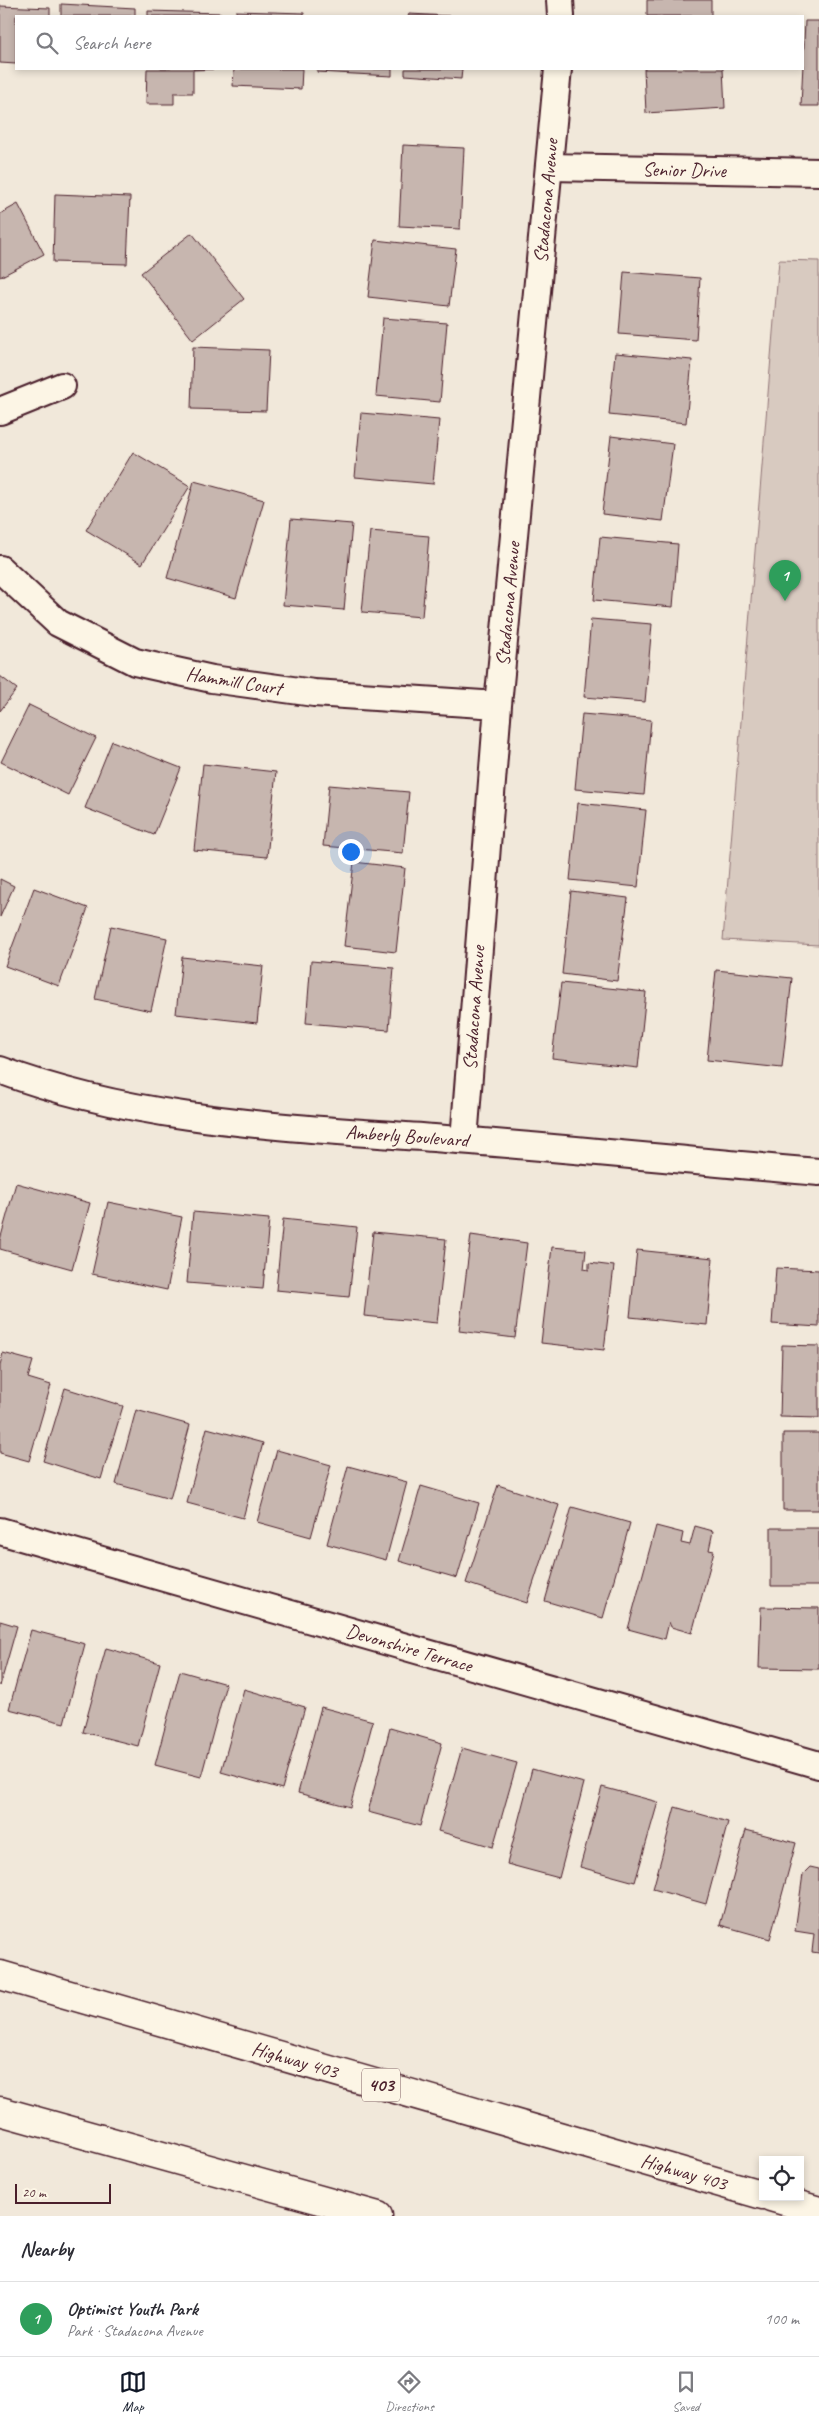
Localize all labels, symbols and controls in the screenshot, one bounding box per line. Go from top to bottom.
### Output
search box [15,15,804,70]
icon: search [33,29,61,57]
text: Search here [73,31,150,55]
street label: Stadacona Avenue [528,136,564,264]
street label: Senior Drive [642,157,727,183]
street label: Stadacona Avenue [490,539,526,667]
pin: 1 [769,560,801,601]
street label: Hammill Court [184,661,287,701]
your location [338,839,364,865]
street label: Stadacona Avenue [457,944,491,1071]
street label: Amberly Boulevard [345,1119,472,1153]
street label: Devonshire Terrace [343,1618,476,1678]
street label: Highway 403 [249,2036,343,2085]
road number: 403 [362,2068,400,2102]
street label: Highway 403 [638,2148,732,2197]
map controls [759,2156,804,2201]
button: locate [759,2156,804,2201]
scale bar [15,2181,111,2204]
text: 20 m [22,2184,46,2201]
text: Nearby [20,2236,73,2262]
text: Optimist Youth Park [67,2297,198,2321]
text: 1 [32,2309,40,2329]
text: 100 m [765,2309,799,2329]
text: Park · Stadacona Avenue [67,2321,203,2341]
tab: Map [119,2368,147,2415]
tab: Directions [385,2368,434,2415]
tab: Saved [672,2368,700,2415]

